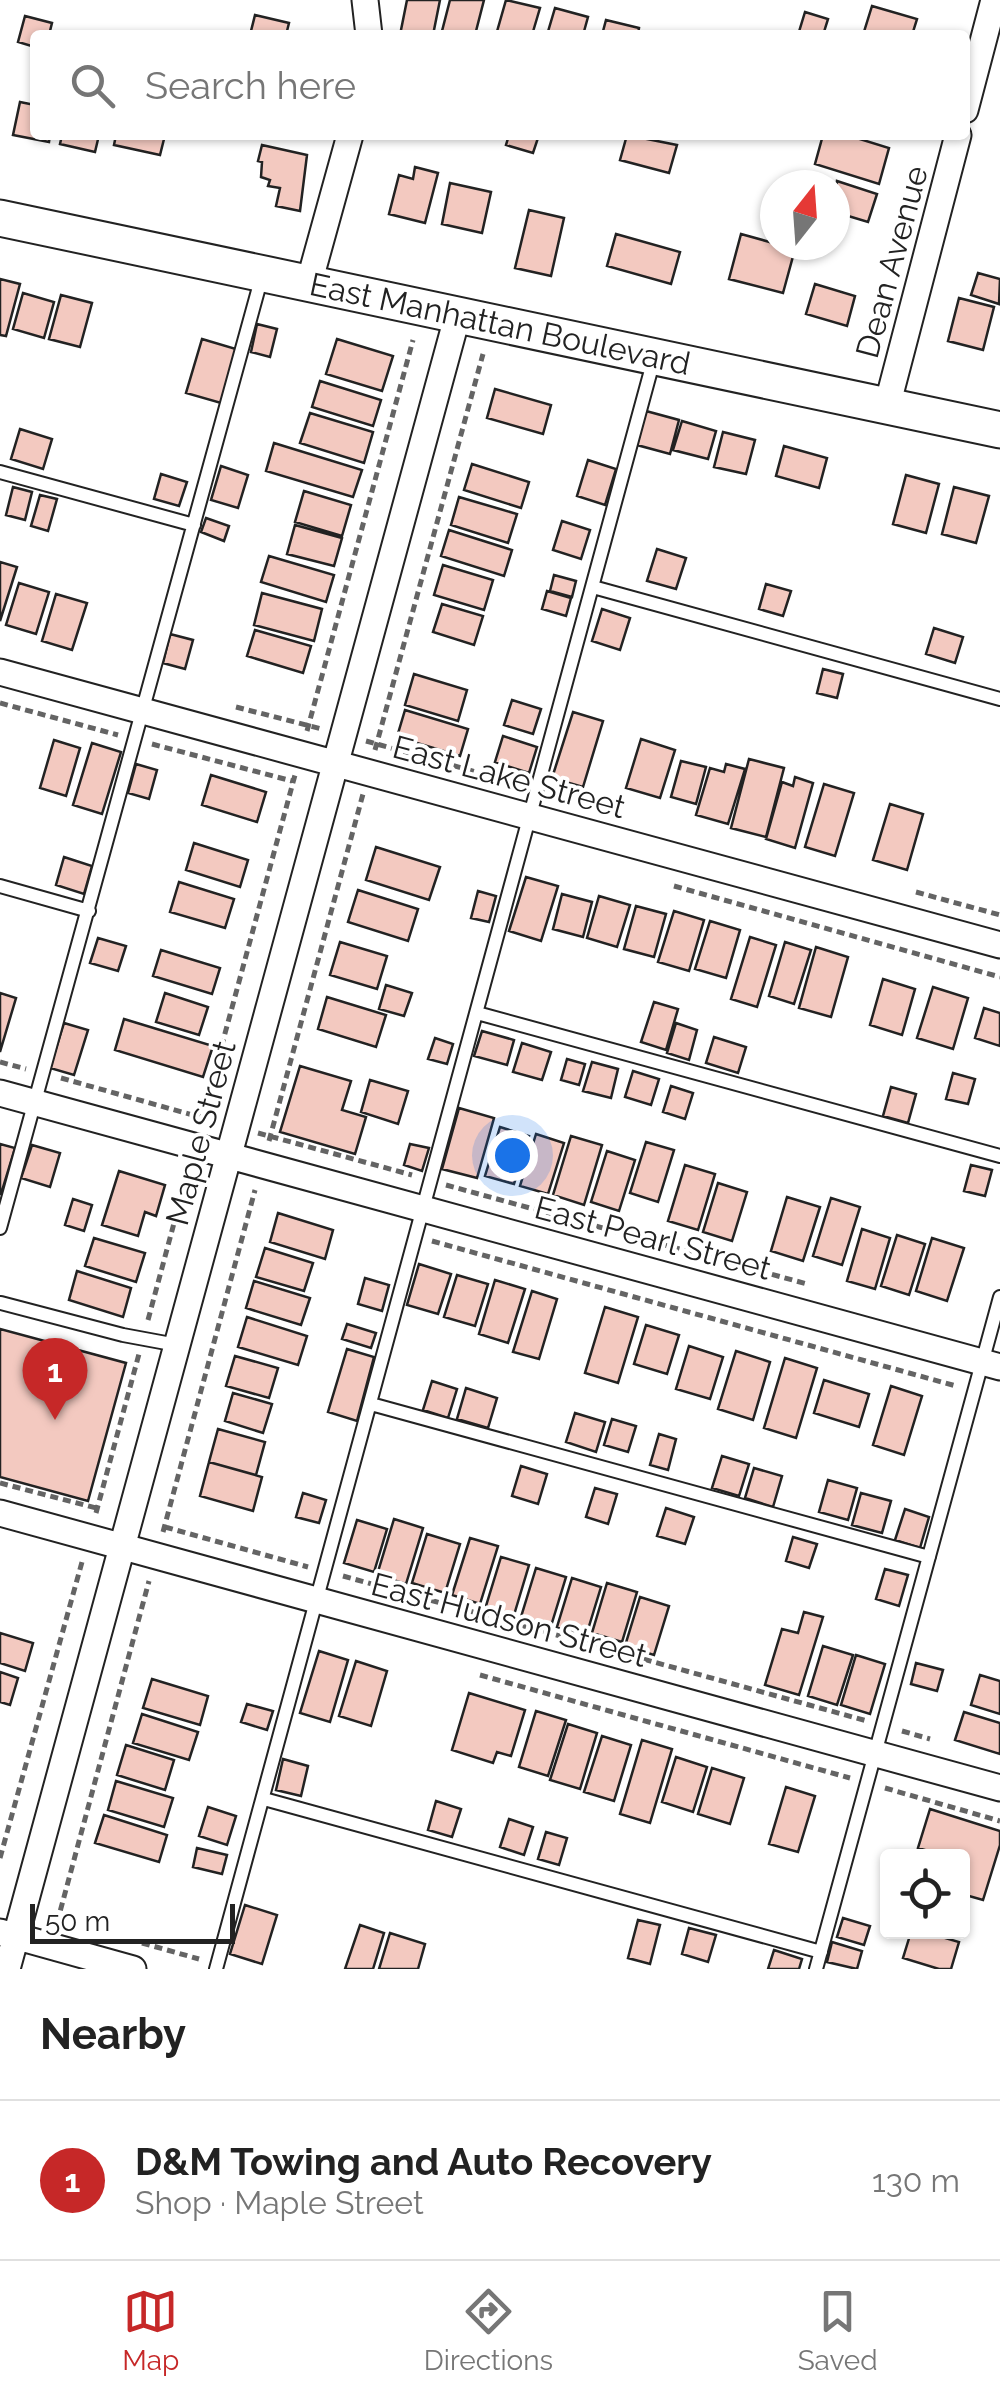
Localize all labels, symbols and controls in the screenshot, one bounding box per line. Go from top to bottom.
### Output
search box [30,30,970,140]
icon: search [65,58,120,113]
text: Search here [145,63,356,108]
street label: Dean Avenue [848,162,935,362]
north arrow [760,170,850,260]
street label: East Manhattan Boulevard [306,265,694,382]
street label: East Lake Street [389,728,630,825]
street label: Maple Street [158,1036,243,1229]
your location [487,1130,538,1181]
street label: East Pearl Street [531,1188,775,1287]
pin: 1 [22,1338,88,1420]
street label: East Hudson Street [367,1565,651,1674]
map controls [880,1849,970,1939]
button: locate [880,1849,970,1939]
scale bar [30,1899,235,1944]
text: 50 m [45,1905,110,1938]
text: Nearby [40,2010,186,2059]
text: D&M Towing and Auto Recovery [135,2139,712,2184]
text: 1 [65,2162,80,2199]
text: 130 m [872,2162,960,2199]
text: Shop · Maple Street [135,2184,424,2221]
tab: Map [122,2284,179,2377]
tab: Directions [424,2284,553,2377]
tab: Saved [798,2284,878,2377]

